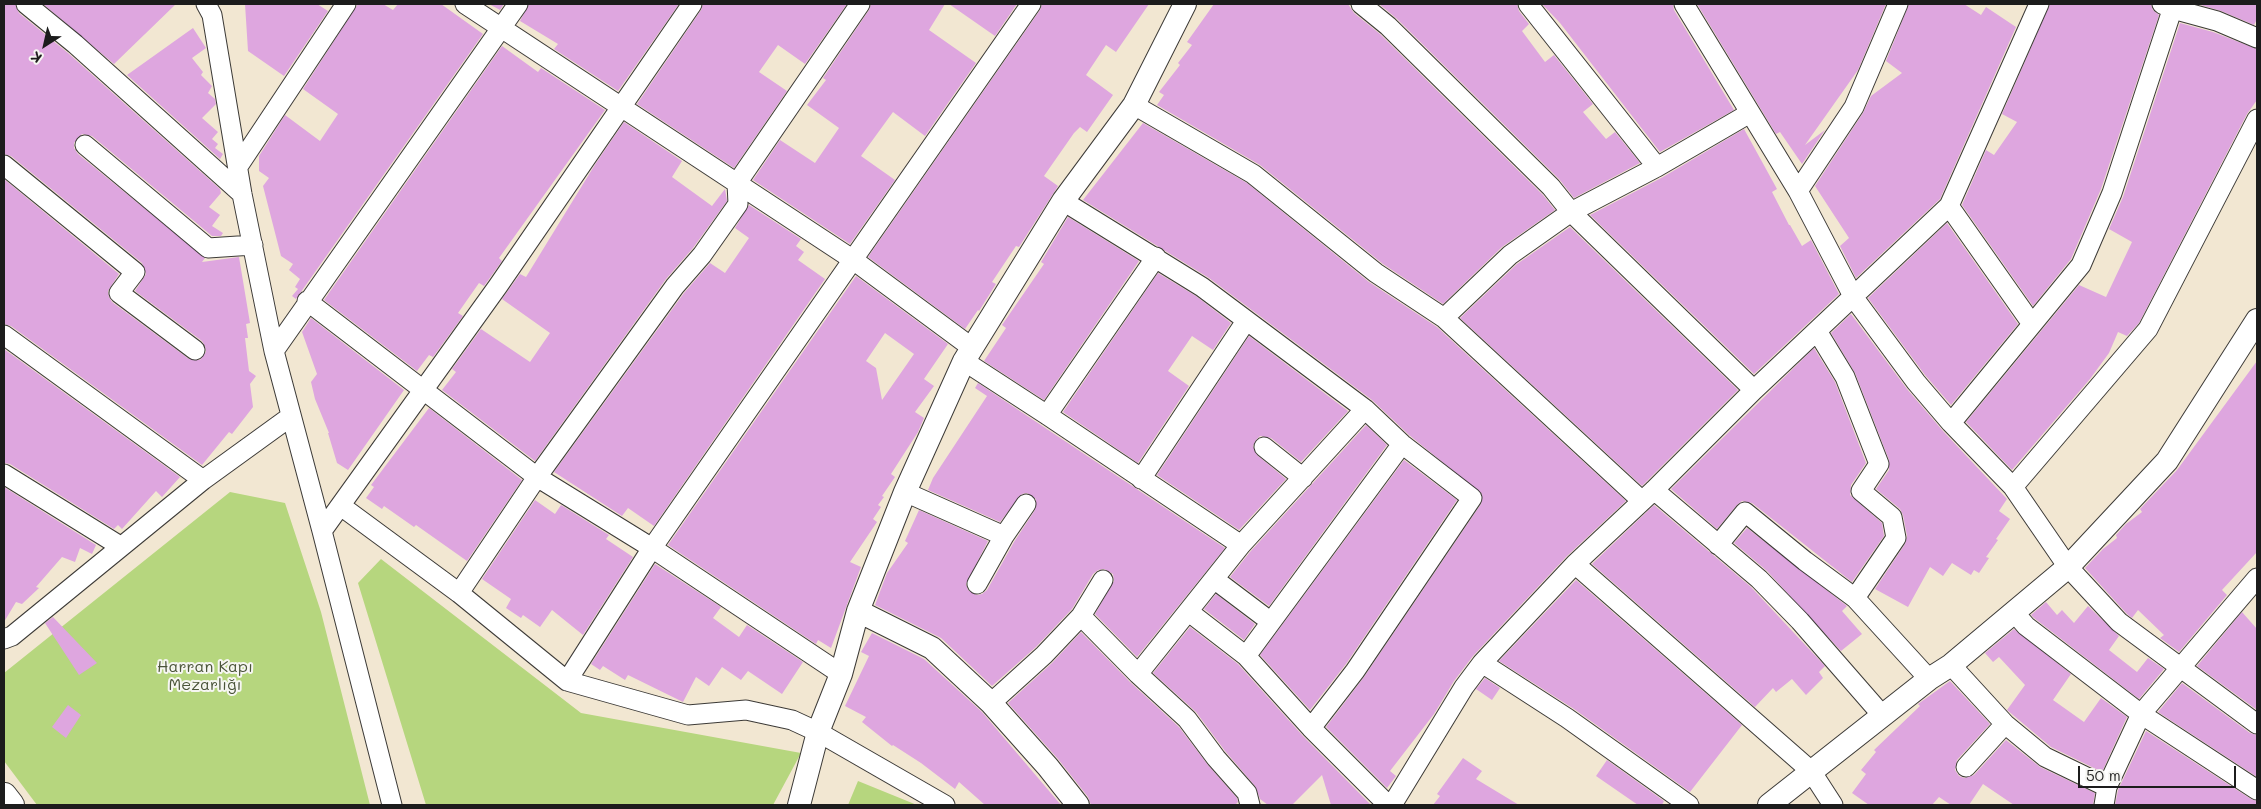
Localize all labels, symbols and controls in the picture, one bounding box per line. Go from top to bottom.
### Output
north arrow [20,20,70,70]
text: K [27,47,45,68]
park label: Harran Kapı Mezarlığı [157,657,253,695]
scale bar [2081,756,2238,788]
text: 50 m [2086,765,2121,785]

